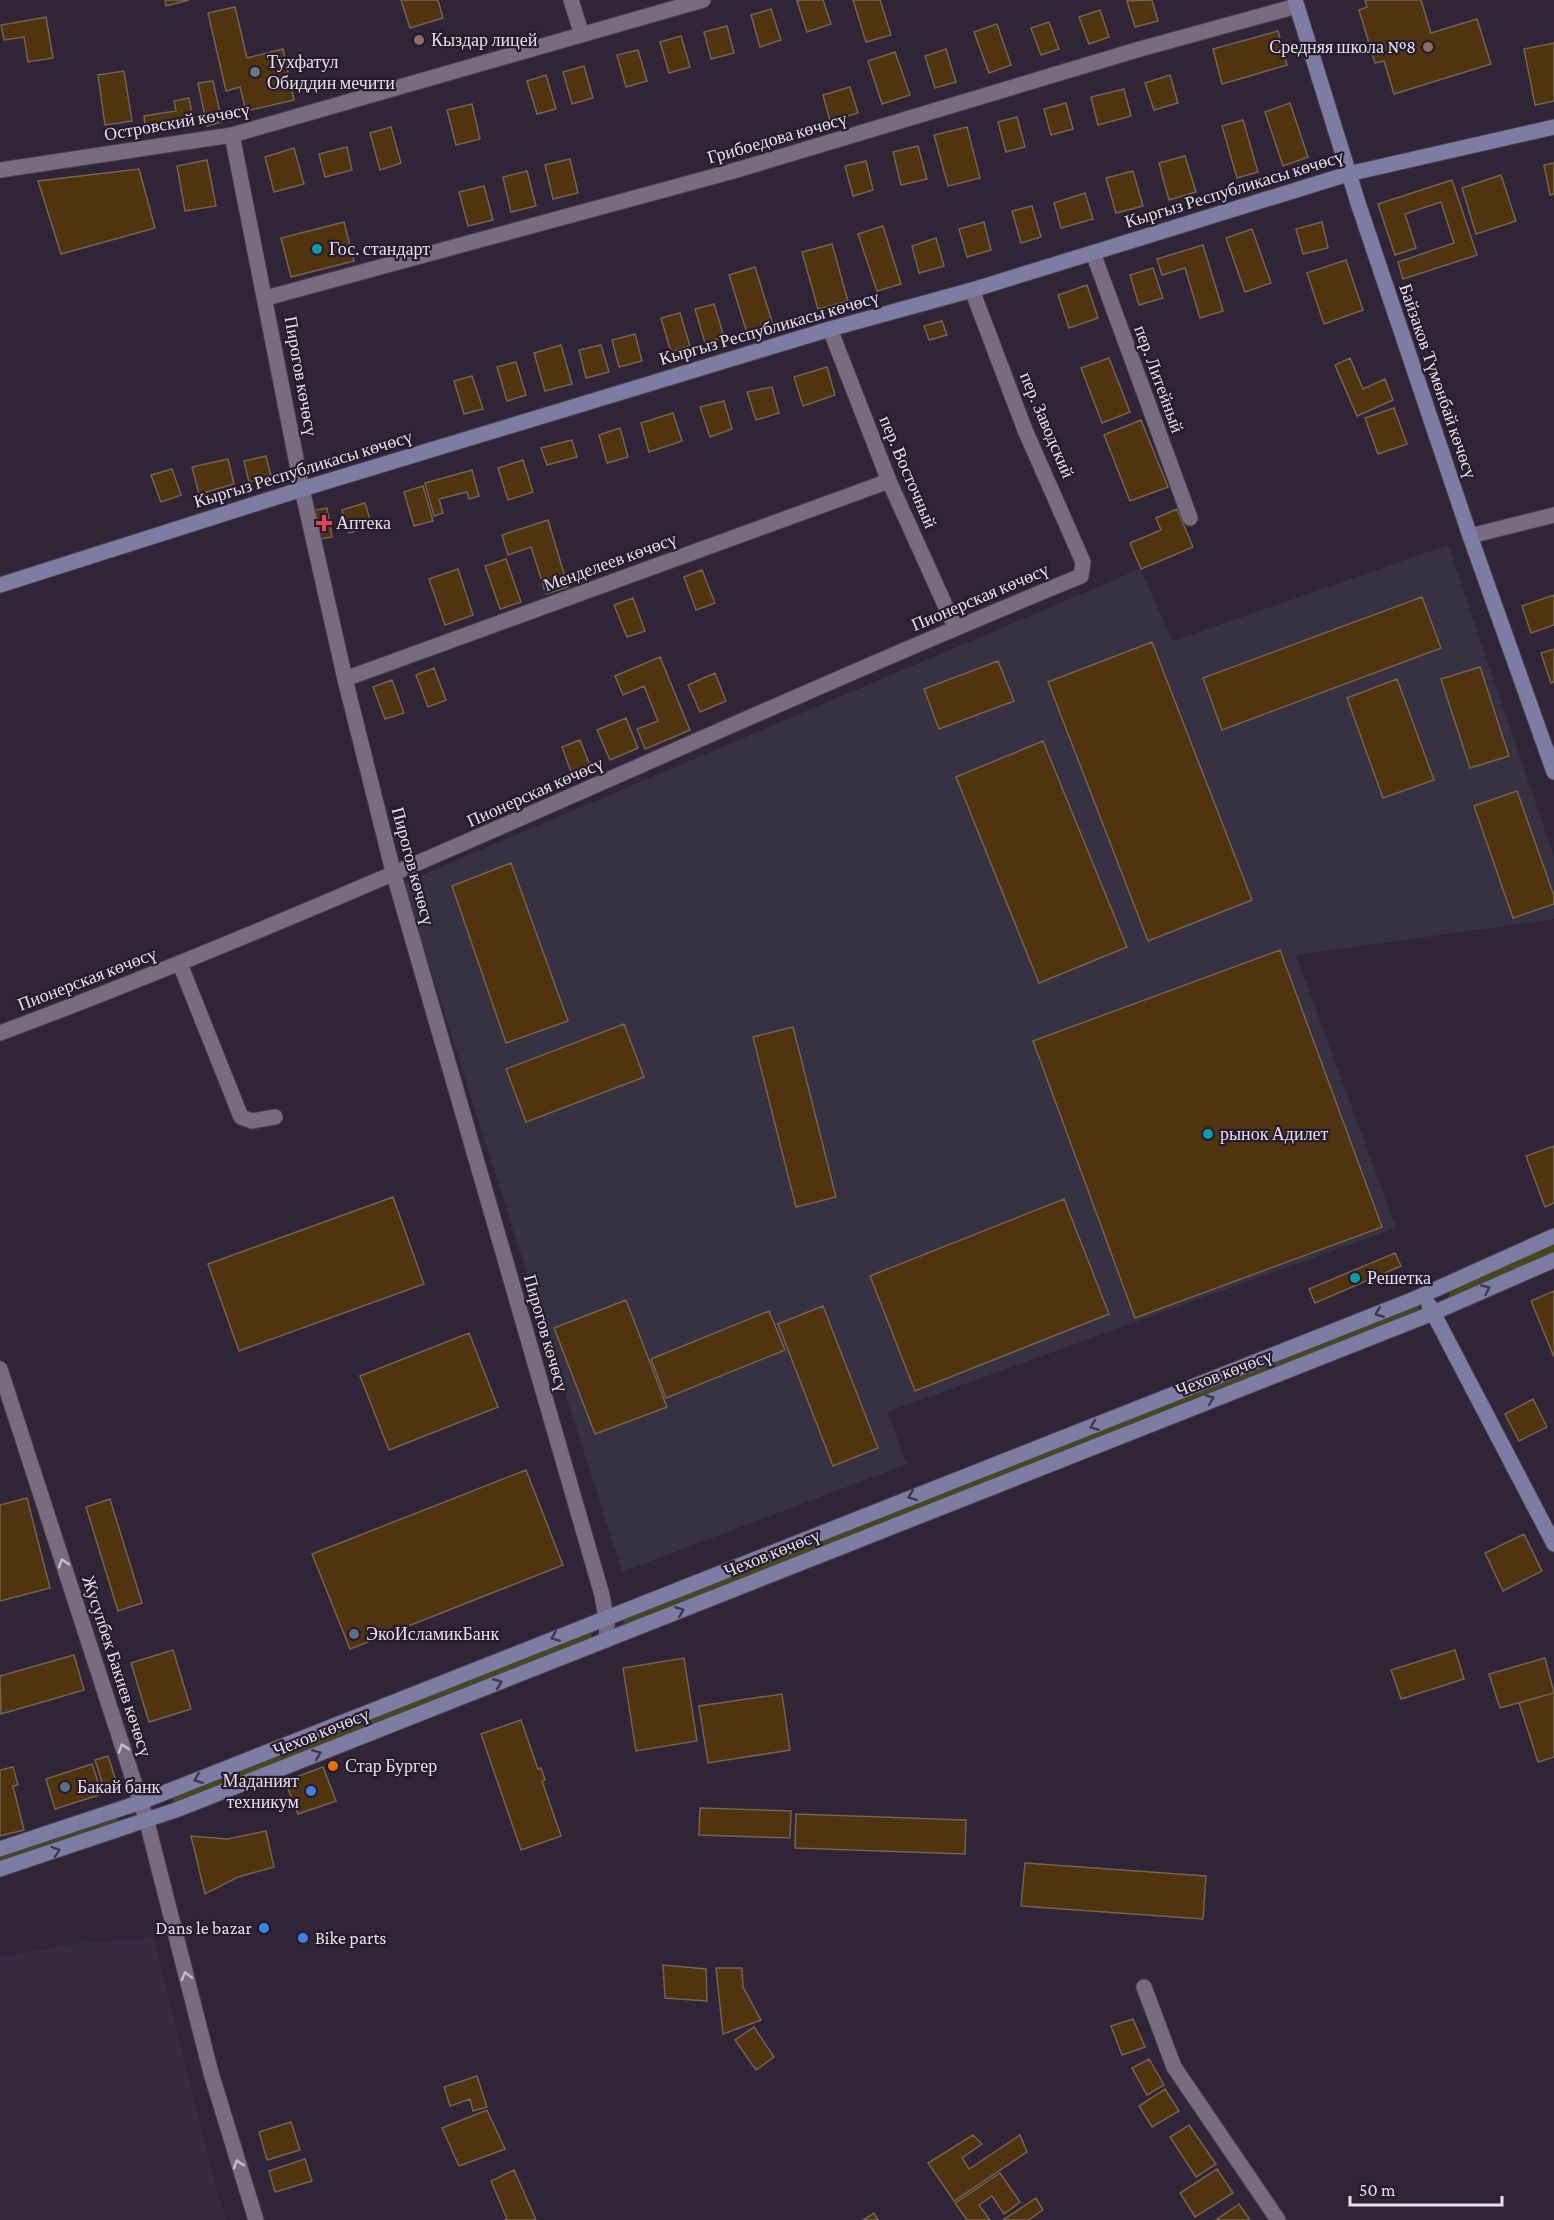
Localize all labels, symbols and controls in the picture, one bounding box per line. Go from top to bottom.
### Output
place label: Кыздар лицей [431,30,538,50]
marker: Кыздар лицей [412,33,426,47]
place label: Средняя школа №8 [1269,37,1416,57]
marker: Средняя школа №8 [1421,40,1435,54]
place label: Тухфатул Обиддин мечити [267,52,395,93]
marker: Тухфатул Обиддин мечити [248,65,262,79]
street label: Островский көчөсү [103,99,251,145]
street label: Грибоедова көчөсү [705,108,849,168]
street label: Кыргыз Республикасы көчөсү [1122,146,1346,232]
place label: Гос. стандарт [329,239,430,259]
marker: Гос. стандарт [310,242,324,256]
street label: Байзаков Түмөнбай көчөсү [1395,281,1481,481]
street label: Кыргыз Республикасы көчөсү [657,287,881,369]
street label: Пирогов көчөсү [281,315,321,437]
street label: пер. Литейный [1130,323,1188,436]
street label: пер. Заводский [1016,369,1078,481]
street label: пер. Восточный [875,413,941,532]
street label: Кыргыз Республикасы көчөсү [191,426,415,512]
place label: Аптека [336,513,391,533]
marker: Аптека [317,516,331,530]
street label: Менделеев көчөсү [541,529,679,595]
street label: Пионерская көчөсү [908,559,1052,635]
street label: Пионерская көчөсү [464,753,606,831]
street label: Пирогов көчөсү [388,805,438,927]
street label: Пионерская көчөсү [15,943,159,1015]
place label: рынок Адилет [1220,1124,1329,1144]
marker: рынок Адилет [1201,1127,1215,1141]
place label: Решетка [1367,1268,1431,1288]
marker: Решетка [1348,1271,1362,1285]
street label: Пирогов көчөсү [520,1272,572,1394]
one-way arrow [1480,1285,1491,1297]
one-way arrow [1375,1306,1386,1318]
street label: Чехов көчөсү [1173,1345,1275,1401]
one-way arrow [1204,1394,1215,1406]
one-way arrow [1089,1418,1100,1431]
one-way arrow [907,1489,918,1501]
street label: Чехов көчөсү [721,1525,823,1581]
one-way arrow [58,1558,70,1568]
street label: Жусупбек Бакиев көчөсү [78,1573,156,1759]
one-way arrow [674,1605,684,1618]
place label: ЭкоИсламикБанк [366,1624,499,1644]
marker: ЭкоИсламикБанк [347,1627,361,1641]
one-way arrow [550,1630,561,1642]
one-way arrow [493,1677,503,1690]
street label: Чехов көчөсү [270,1704,372,1760]
one-way arrow [118,1743,130,1754]
one-way arrow [311,1749,322,1762]
place label: Стар Бургер [345,1756,437,1776]
marker: Стар Бургер [326,1759,340,1773]
place label: Маданият техникум [222,1771,299,1812]
one-way arrow [193,1772,204,1784]
place label: Бакай банк [77,1777,161,1797]
marker: Бакай банк [58,1780,72,1794]
marker: Маданият техникум [304,1784,318,1798]
one-way arrow [50,1846,61,1858]
place label: Dans le bazar [156,1918,253,1938]
marker: Dans le bazar [257,1921,271,1935]
place label: Bike parts [315,1928,386,1948]
marker: Bike parts [296,1931,310,1945]
one-way arrow [180,1972,193,1982]
one-way arrow [233,2159,246,2170]
scale bar [1350,2169,1502,2207]
text: 50 m [1359,2180,1396,2200]

